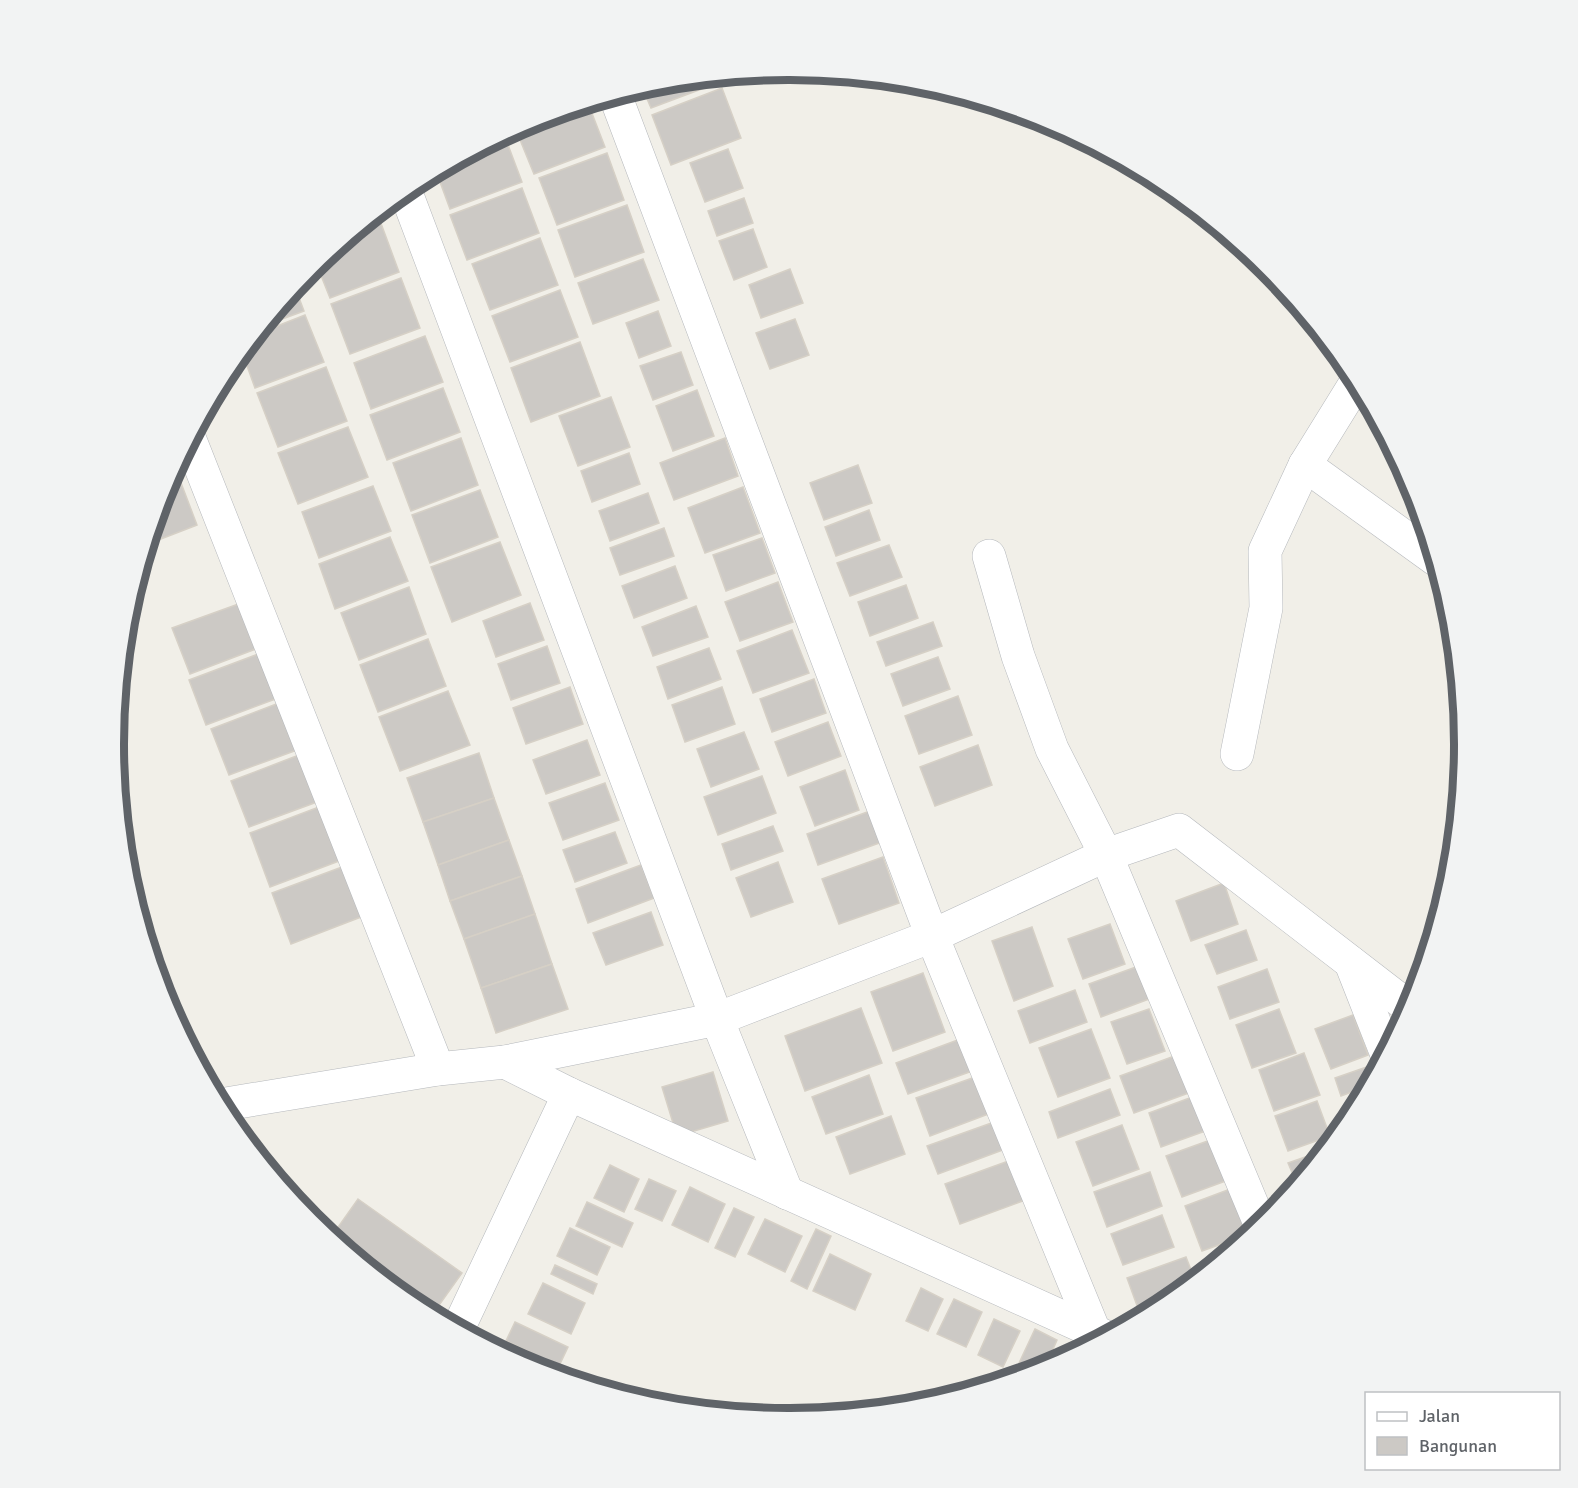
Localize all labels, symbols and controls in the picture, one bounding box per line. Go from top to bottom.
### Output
legend [1365,1392,1560,1470]
text: Jalan [1419,1405,1460,1427]
text: Bangunan [1419,1435,1497,1457]

